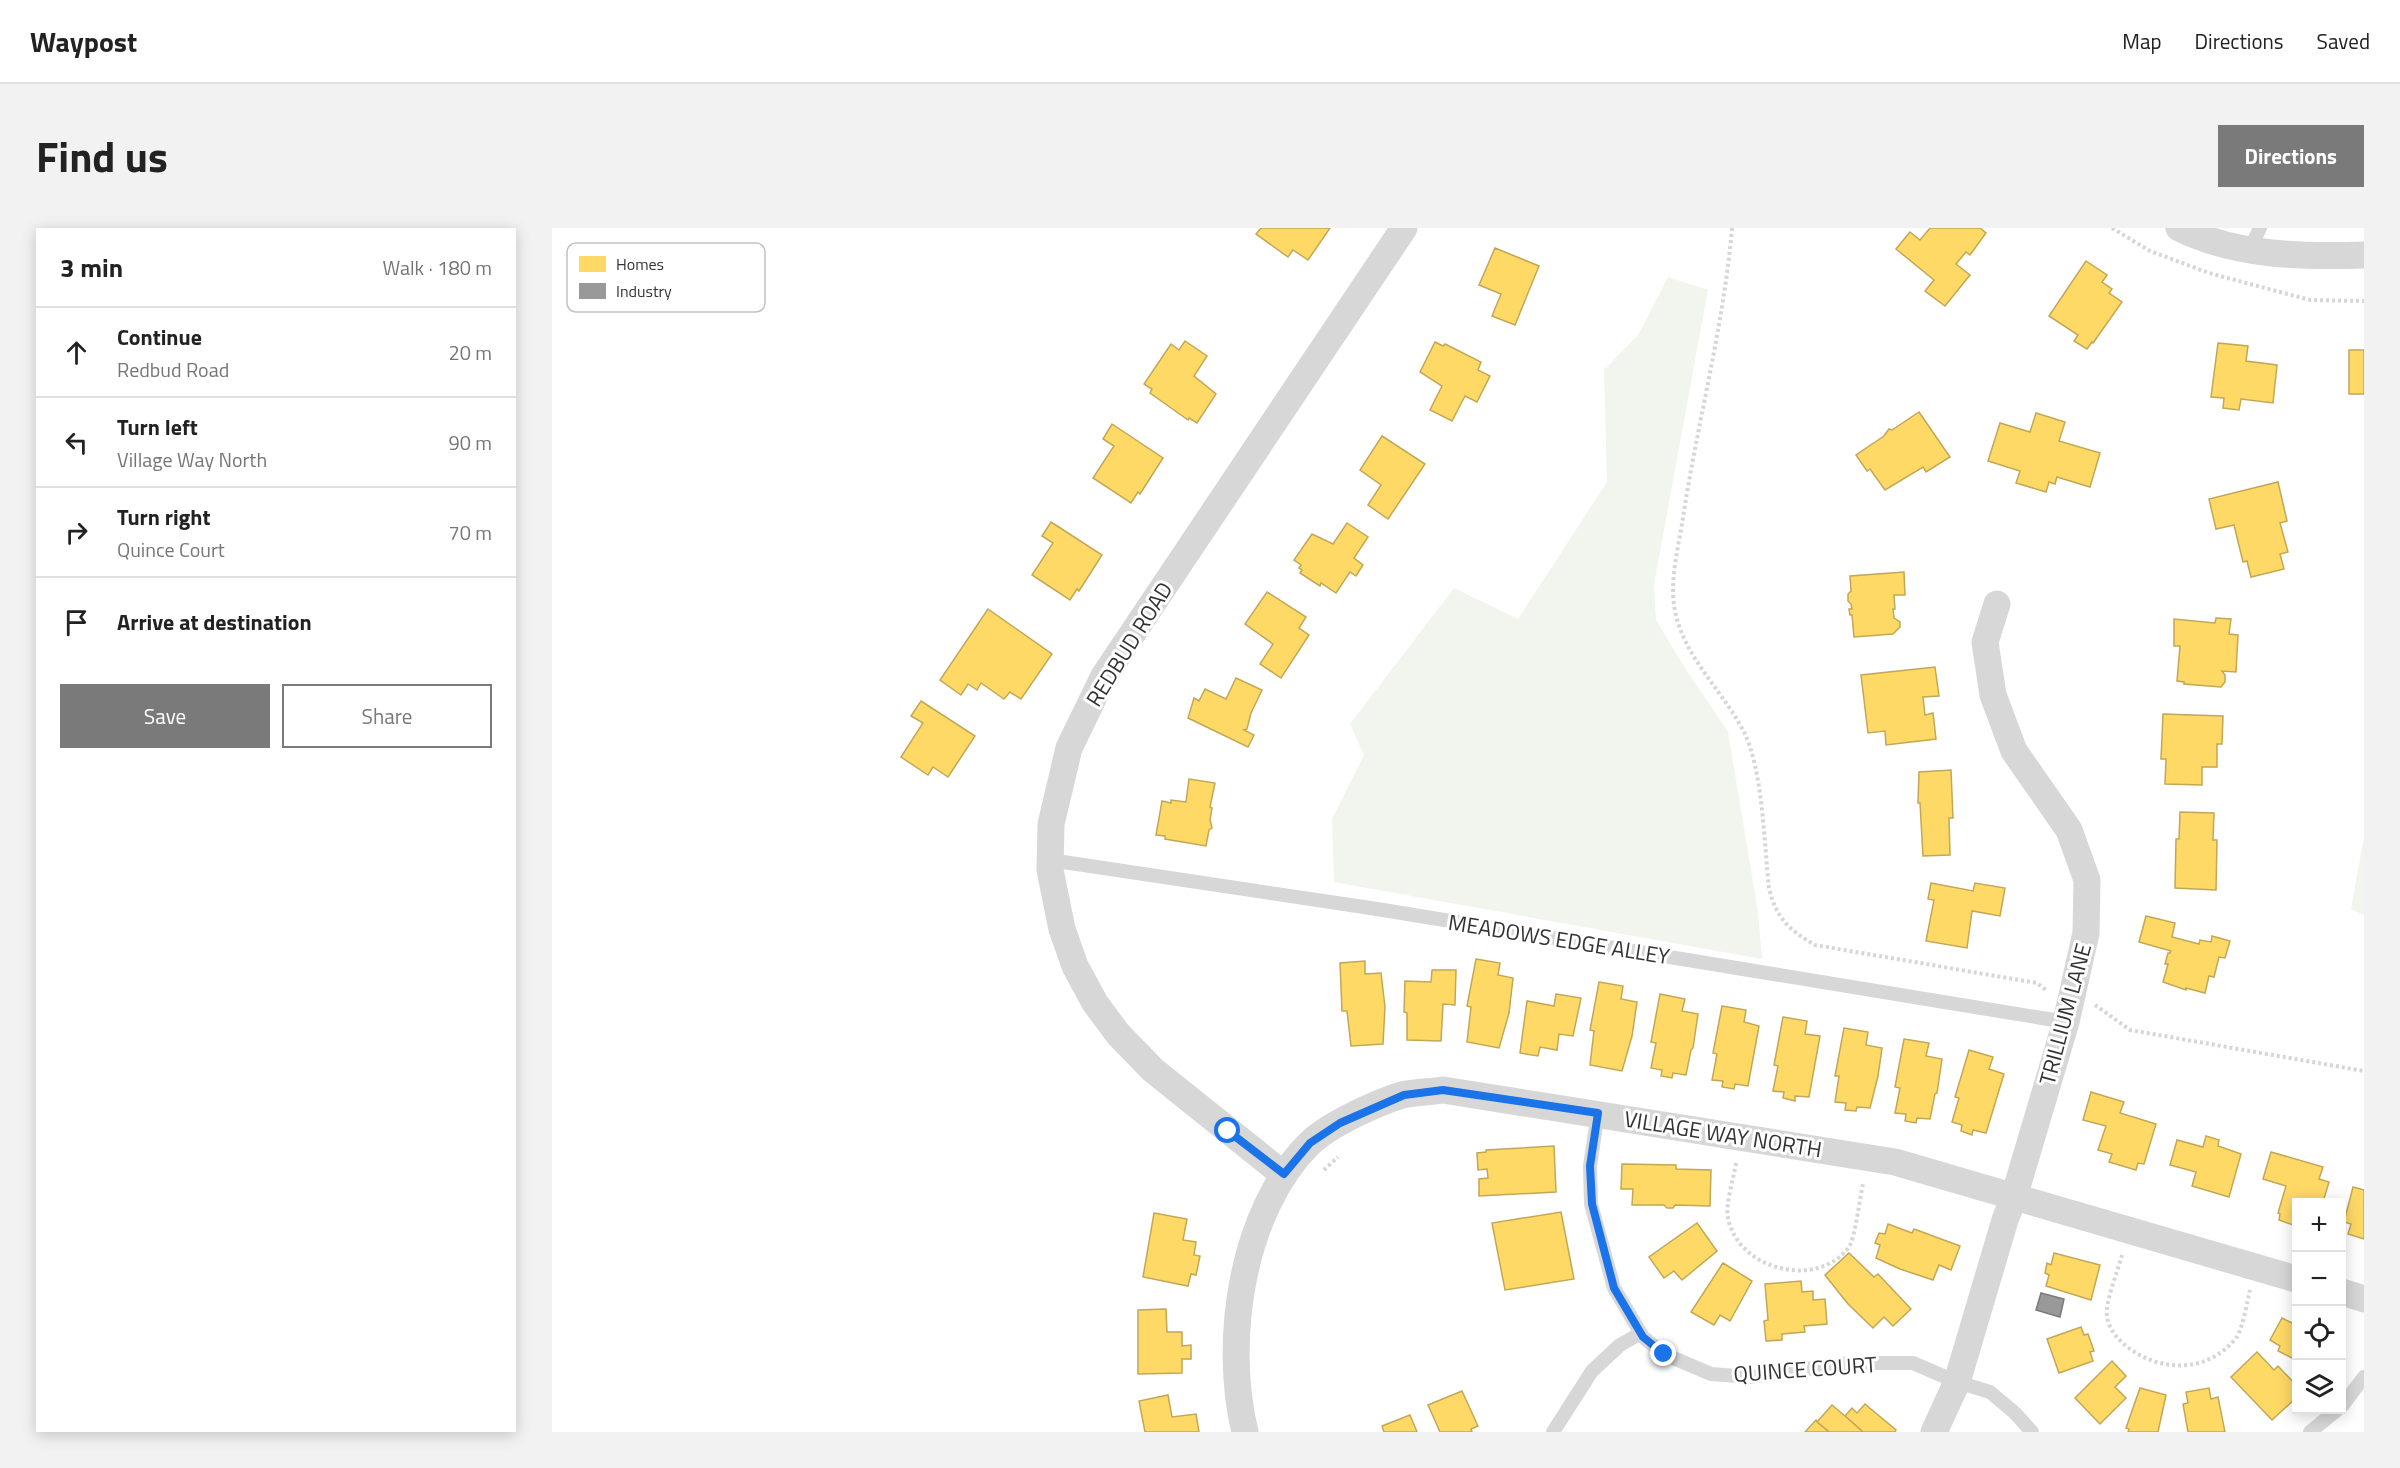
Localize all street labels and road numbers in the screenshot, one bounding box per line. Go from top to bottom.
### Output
street label: REDBUD ROAD [1077,575,1181,713]
street label: MEADOWS EDGE ALLEY [1446,905,1672,973]
street label: TRILLIUM LANE [2030,939,2100,1089]
street label: VILLAGE WAY NORTH [1622,1102,1824,1166]
street label: QUINCE COURT [1732,1347,1878,1391]

